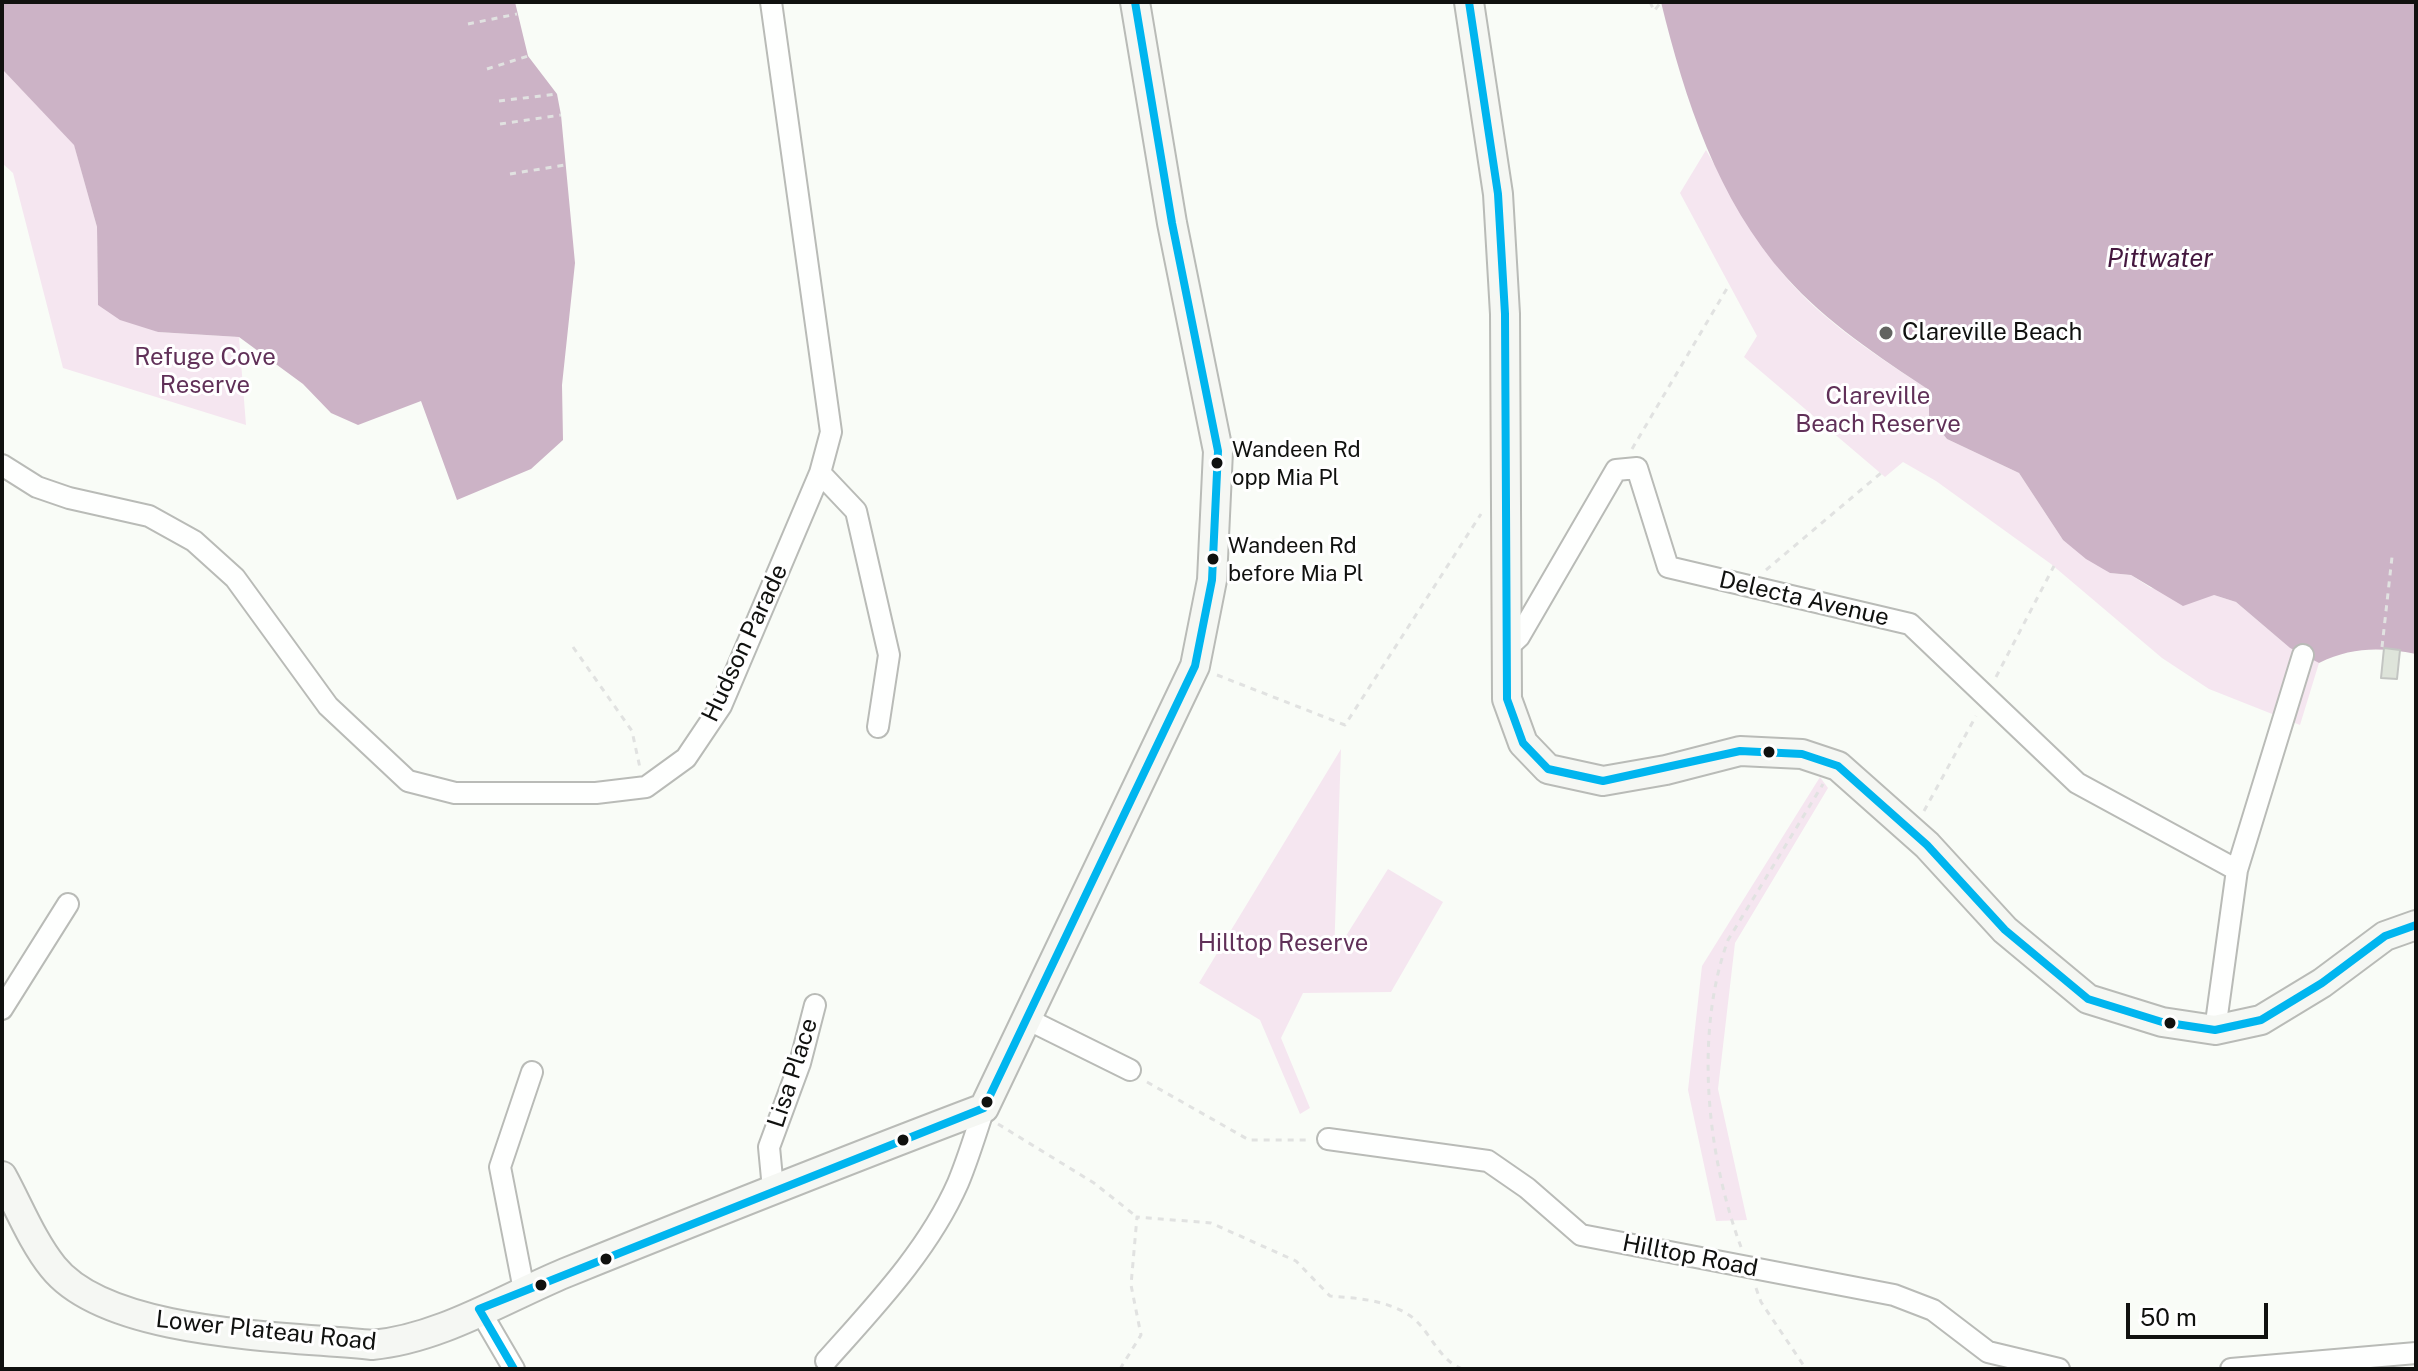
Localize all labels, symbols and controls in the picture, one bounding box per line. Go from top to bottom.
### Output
water label: Pittwater [2107,243,2213,275]
place label: Clareville Beach [1902,319,2082,347]
marker: Clareville Beach [1877,324,1895,342]
park label: Refuge Cove Reserve [134,344,276,400]
park label: Clareville Beach Reserve [1795,383,1961,439]
place label: Wandeen Rd opp Mia Pl [1232,437,1361,488]
marker: Wandeen Rd opp Mia Pl [1209,455,1225,471]
place label: Wandeen Rd before Mia Pl [1228,533,1363,584]
marker: Wandeen Rd before Mia Pl [1205,551,1221,567]
street label: Hudson Parade [696,560,794,726]
street label: Delecta Avenue [1716,565,1892,633]
unlabelled marker [1761,744,1777,760]
park label: Hilltop Reserve [1198,930,1368,958]
street label: Lisa Place [762,1015,824,1131]
unlabelled marker [2162,1015,2178,1031]
unlabelled marker [979,1094,995,1110]
unlabelled marker [895,1132,911,1148]
street label: Hilltop Road [1620,1229,1760,1283]
unlabelled marker [598,1251,614,1267]
unlabelled marker [533,1277,549,1293]
scale bar [2130,1287,2272,1337]
text: 50 m [2140,1303,2197,1331]
street label: Lower Plateau Road [154,1305,378,1357]

